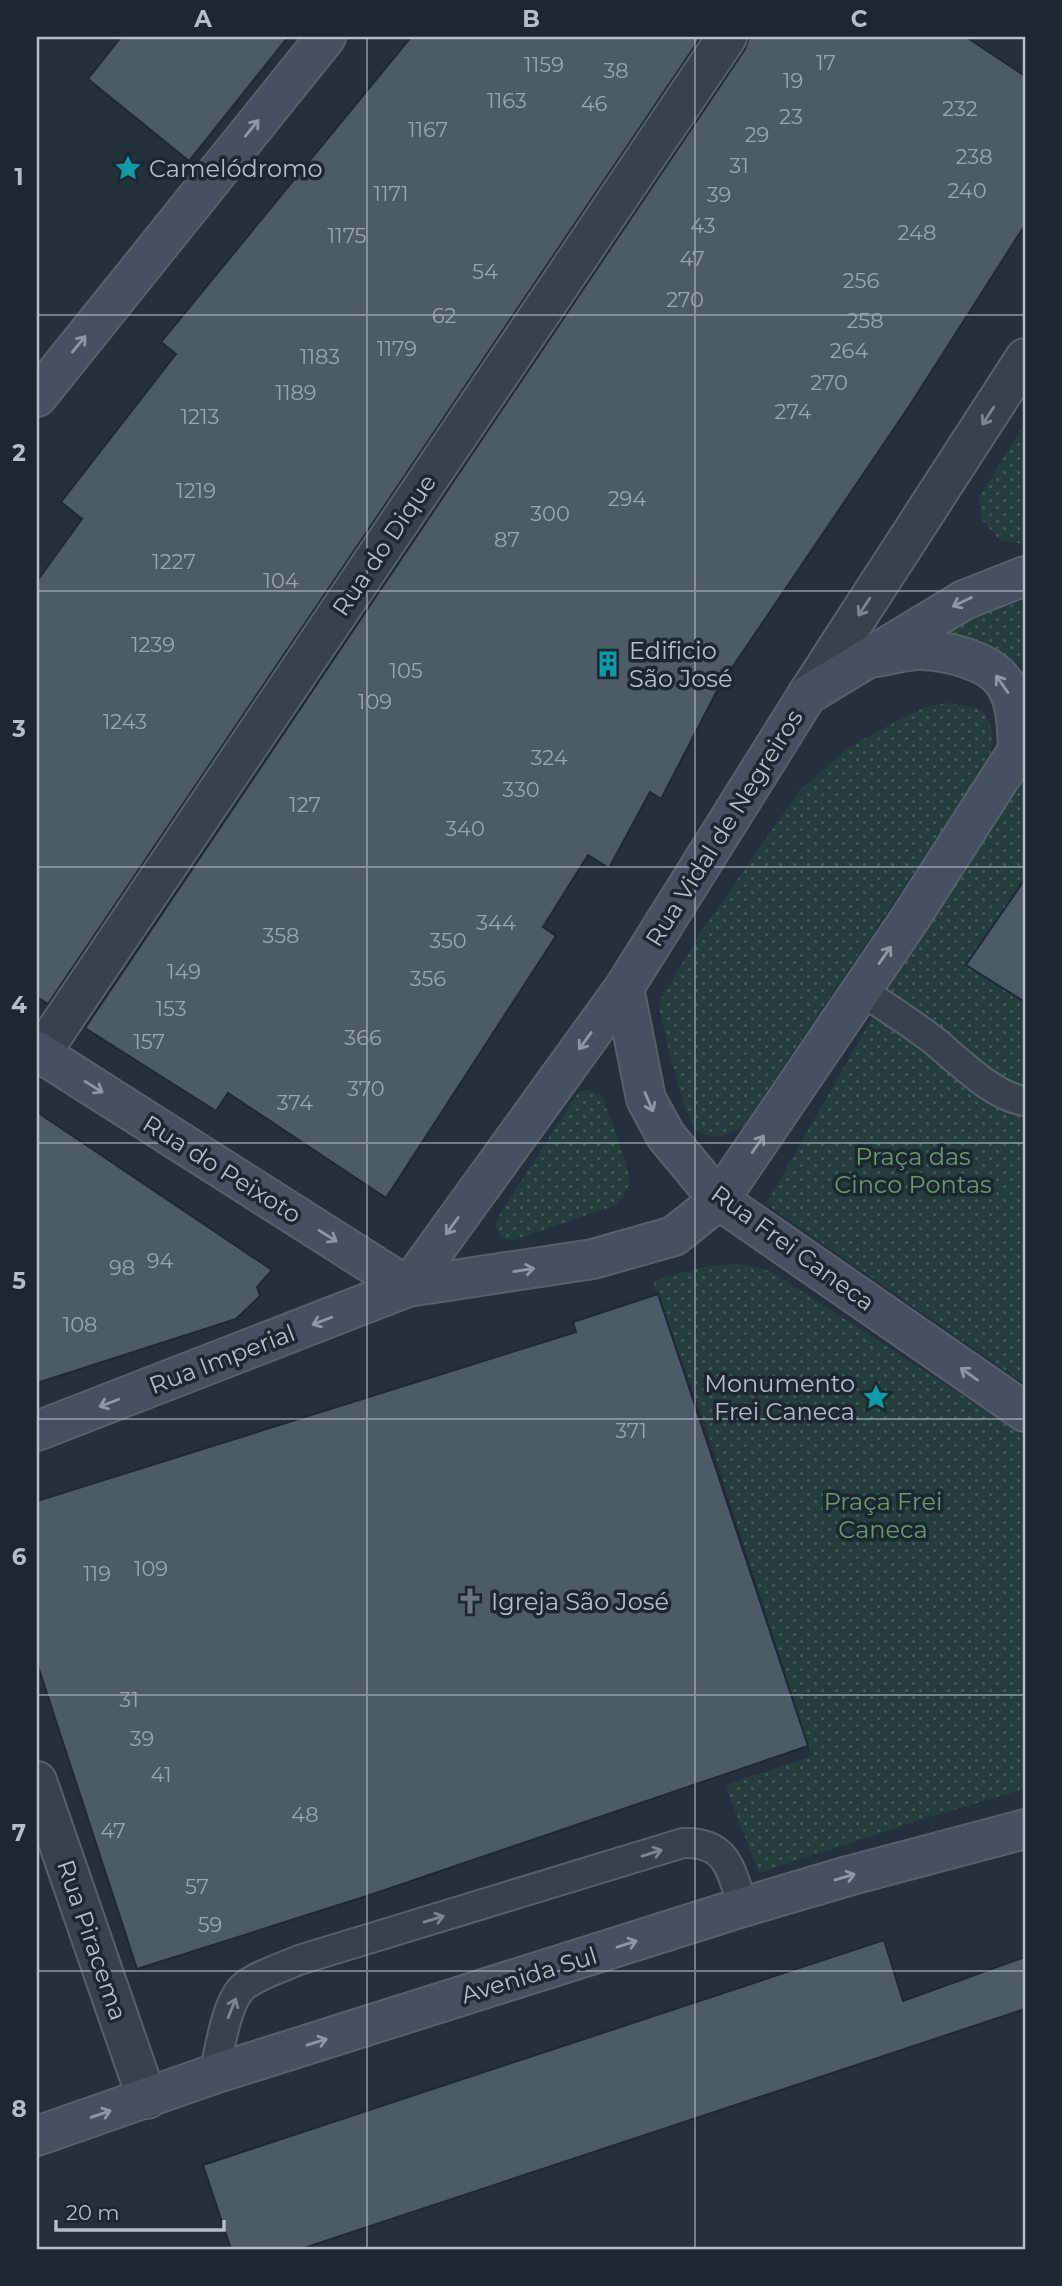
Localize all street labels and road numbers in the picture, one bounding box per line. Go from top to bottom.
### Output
street label: Rua do Dique [326,469,442,621]
street label: Rua Vidal de Negreiros [639,704,809,952]
street label: Rua do Peixoto [137,1109,307,1229]
street label: Rua Frei Caneca [706,1179,880,1317]
street label: Rua Imperial [145,1318,299,1400]
street label: Rua Piracema [51,1856,133,2024]
street label: Avenida Sul [458,1941,600,2009]

